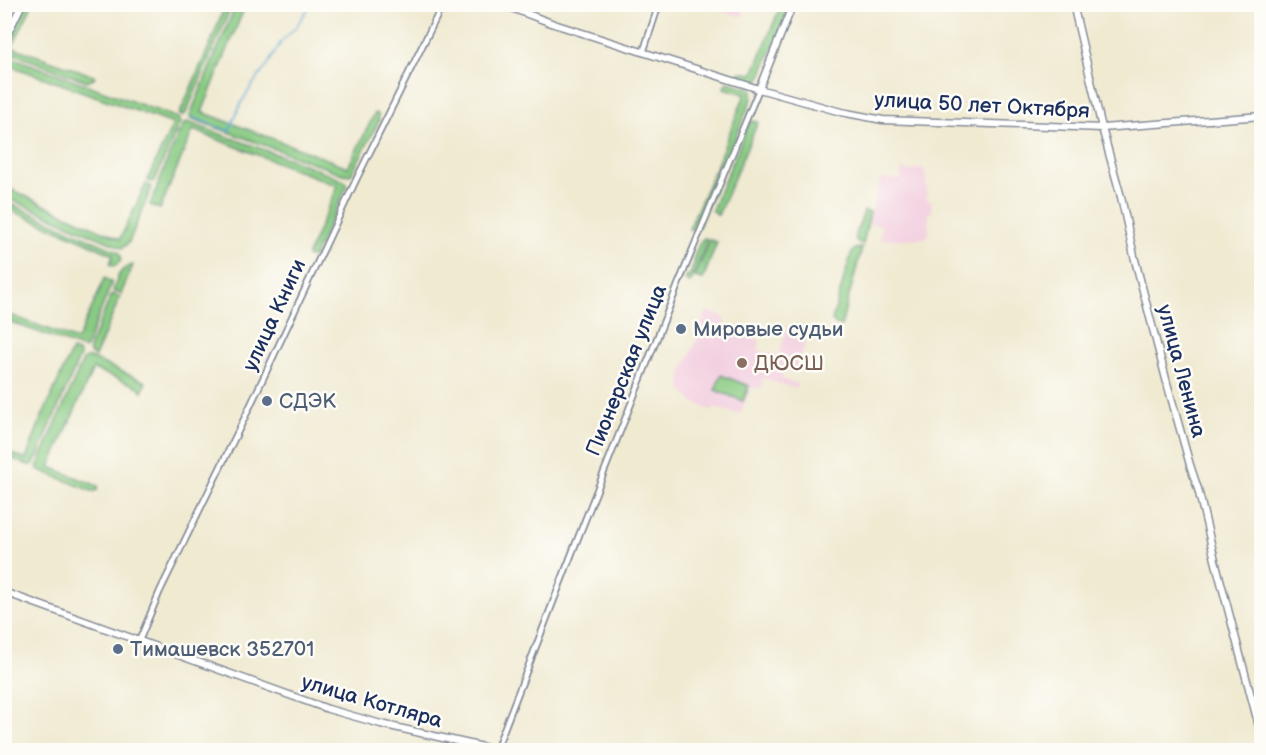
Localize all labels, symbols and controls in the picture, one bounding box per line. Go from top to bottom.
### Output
street label: улица 50 лет Октября [874,87,1090,124]
street label: улица Книги [238,255,311,375]
street label: Пионерская улица [581,280,673,460]
street label: улица Ленина [1152,302,1211,441]
place label: Мировые судьи [693,317,843,342]
marker: Мировые судьи [674,322,688,336]
place label: ДЮСШ [754,351,824,376]
marker: ДЮСШ [735,356,749,370]
place label: СДЭК [279,389,336,414]
marker: СДЭК [260,394,274,408]
place label: Тимашевск 352701 [130,637,314,662]
marker: Тимашевск 352701 [111,642,125,656]
street label: улица Котляра [298,669,446,734]

